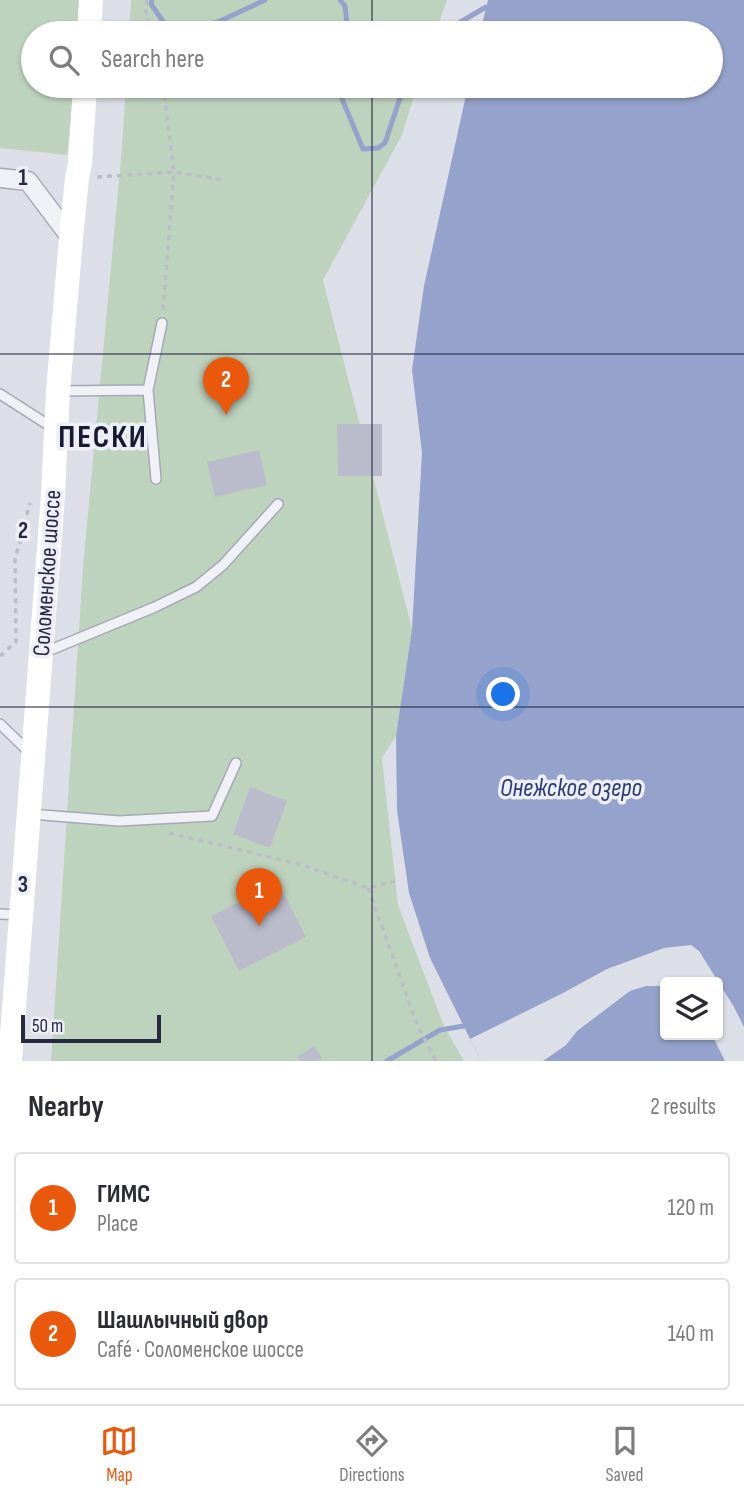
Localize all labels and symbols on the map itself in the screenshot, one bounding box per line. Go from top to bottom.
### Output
text: 1 [18,164,28,192]
pin: 2 [203,357,249,415]
district label: ПЕСКИ [58,418,148,457]
street label: Соломенское шоссе [27,489,67,657]
text: 2 [18,517,28,545]
your location [486,677,520,711]
water label: Онежское озеро [500,773,643,804]
pin: 1 [236,868,282,926]
text: 3 [18,871,28,899]
scale bar [21,1012,161,1044]

